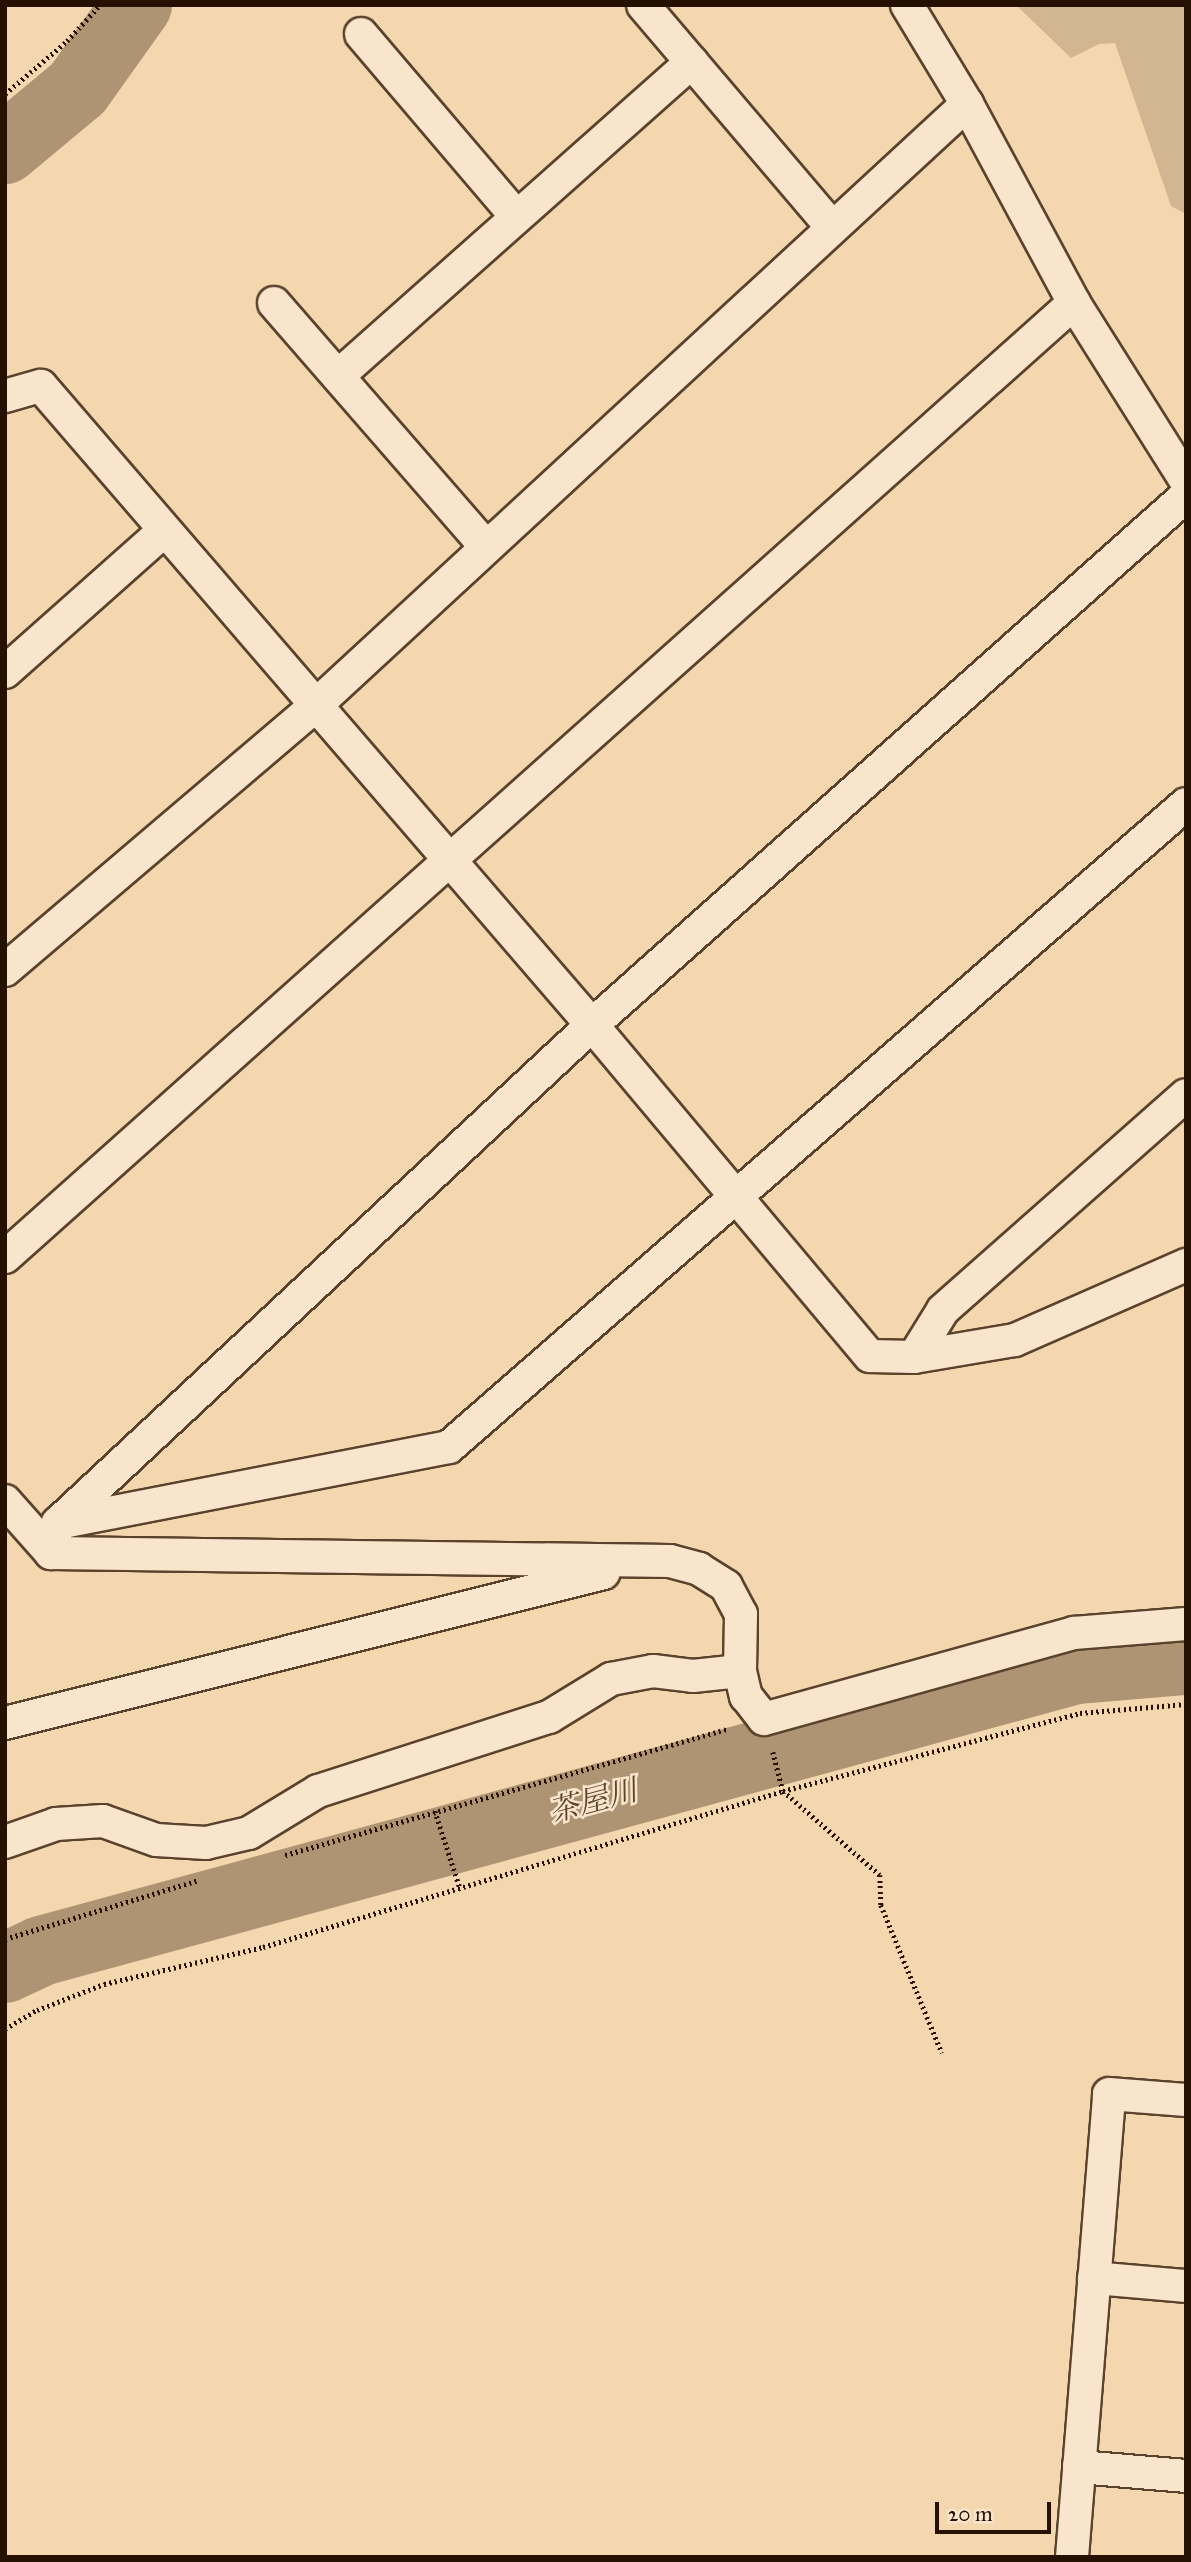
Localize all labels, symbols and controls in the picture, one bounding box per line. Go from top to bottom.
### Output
water label: 茶屋川 [545,1772,641,1830]
scale bar [939,2488,1054,2532]
text: 20 m [948,2501,993,2527]

